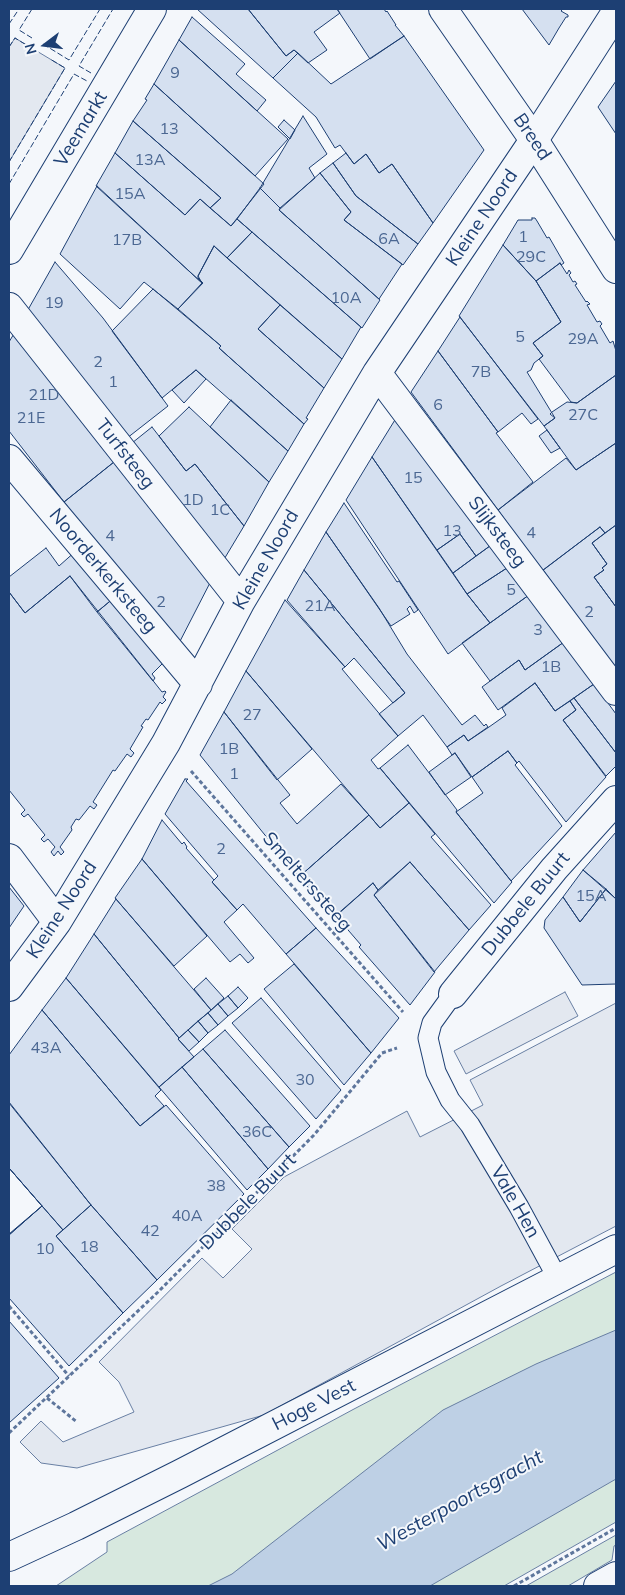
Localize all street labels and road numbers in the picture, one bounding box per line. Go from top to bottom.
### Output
street label: Veemarkt [50,87,112,171]
street label: Breed [508,109,556,165]
street label: Kleine Noord [441,165,523,271]
street label: Turfsteeg [91,414,159,494]
street label: Slijksteeg [463,492,531,572]
street label: Noorderkerksteeg [44,504,162,638]
street label: Kleine Noord [228,506,304,614]
street label: Smelterssteeg [258,828,356,936]
street label: Dubbele Buurt [477,847,575,961]
street label: Kleine Noord [22,857,102,963]
street label: Dubbele Buurt [195,1149,301,1255]
street label: Vale Hen [485,1162,545,1242]
street label: Hoge Vest [268,1374,360,1436]

